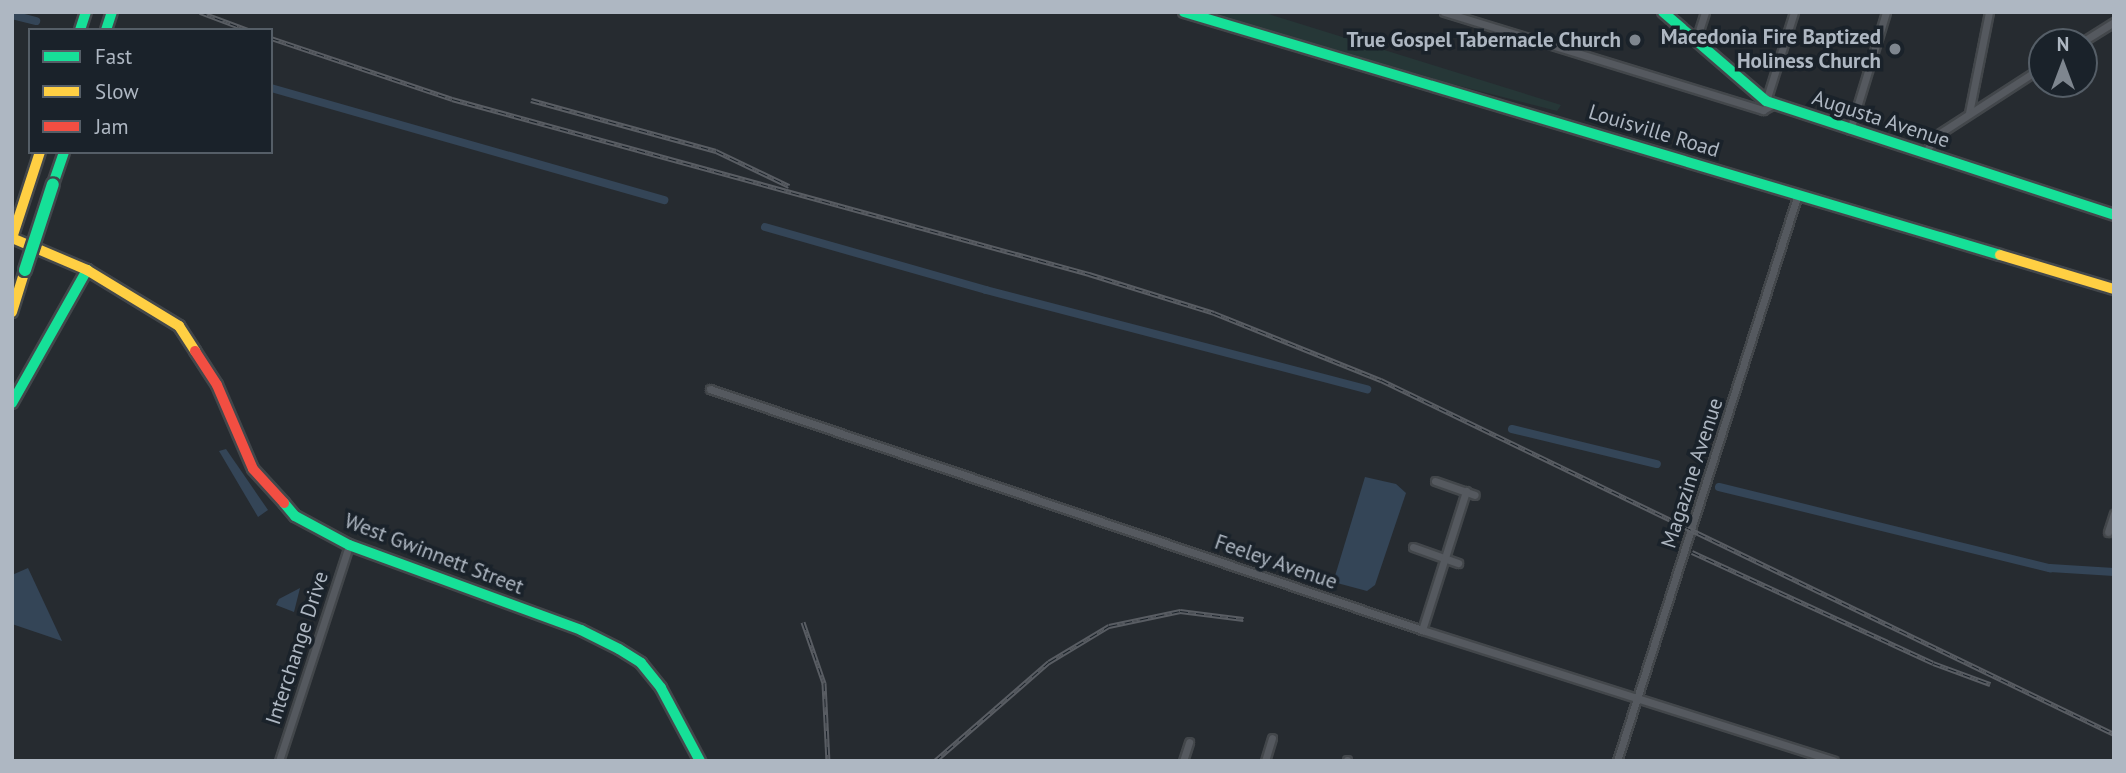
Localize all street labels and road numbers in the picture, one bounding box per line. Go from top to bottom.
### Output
street label: Augusta Avenue [1809,85,1953,153]
street label: Louisville Road [1586,99,1722,163]
street label: Magazine Avenue [1656,394,1728,552]
street label: West Gwinnett Street [341,508,527,600]
street label: Feeley Avenue [1211,529,1341,595]
street label: Interchange Drive [260,568,334,728]

